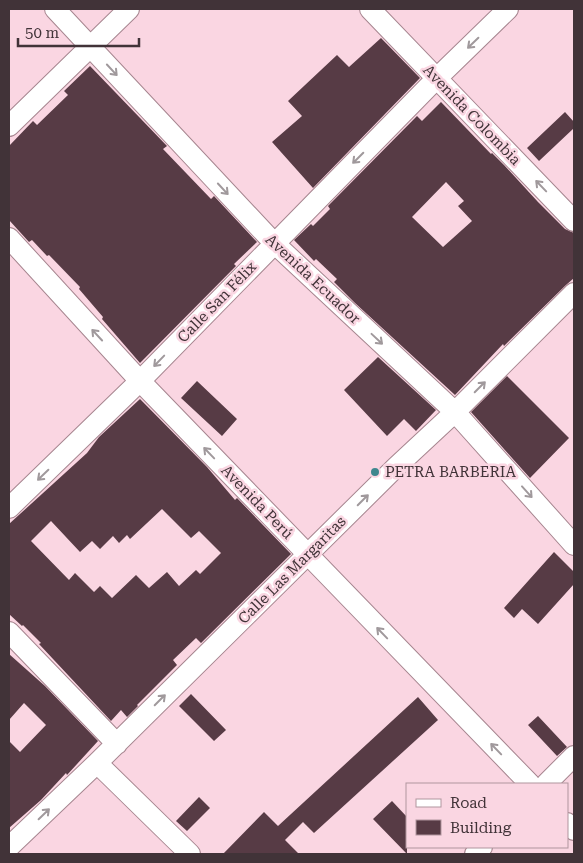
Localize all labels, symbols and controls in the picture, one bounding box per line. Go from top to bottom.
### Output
scale bar [18,15,139,47]
text: 50 m [25,24,60,42]
one-way arrow [467,37,479,49]
street label: Avenida Colombia [419,61,525,169]
one-way arrow [106,64,118,77]
one-way arrow [352,151,364,164]
one-way arrow [534,180,547,192]
one-way arrow [217,182,229,195]
street label: Avenida Ecuador [262,230,364,328]
street label: Calle San Félix [174,257,260,346]
one-way arrow [91,328,103,341]
one-way arrow [370,333,383,345]
one-way arrow [153,355,165,368]
one-way arrow [474,381,486,393]
one-way arrow [203,446,215,459]
street label: Avenida Perú [217,461,297,543]
place label: PETRA BARBERIA [385,463,516,481]
marker: PETRA BARBERIA [369,466,381,478]
one-way arrow [36,469,49,481]
one-way arrow [521,486,533,499]
one-way arrow [357,494,369,506]
street label: Calle Las Margaritas [234,512,350,628]
one-way arrow [377,627,389,639]
one-way arrow [154,694,167,706]
one-way arrow [490,743,502,756]
legend [406,783,568,848]
text: Road [450,794,487,812]
one-way arrow [38,808,50,820]
text: Building [450,819,512,837]

